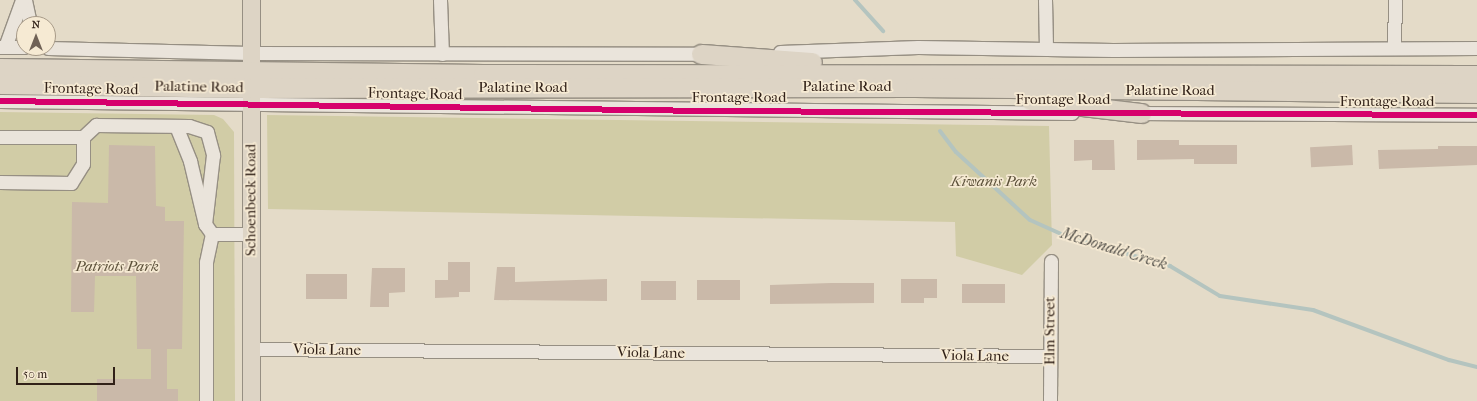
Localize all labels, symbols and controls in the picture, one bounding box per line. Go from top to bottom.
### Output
north arrow [16,16,56,56]
text: N [32,18,40,31]
street label: Palatine Road [154,77,244,97]
street label: Palatine Road [802,78,892,96]
street label: Frontage Road [43,79,139,99]
street label: Palatine Road [478,79,568,97]
street label: Palatine Road [1125,82,1215,100]
street label: Frontage Road [367,84,463,104]
street label: Frontage Road [692,89,786,107]
street label: Frontage Road [1016,91,1110,109]
street label: Frontage Road [1340,93,1434,111]
street label: Schoenbeck Road [242,144,260,256]
park label: Kiwanis Park [951,173,1037,191]
water label: McDonald Creek [1058,224,1170,274]
park label: Patriots Park [75,258,159,276]
street label: Elm Street [1041,297,1059,365]
street label: Viola Lane [293,340,361,360]
street label: Viola Lane [617,343,685,363]
street label: Viola Lane [941,346,1009,366]
scale bar [18,359,117,385]
text: 50 m [23,367,47,381]

